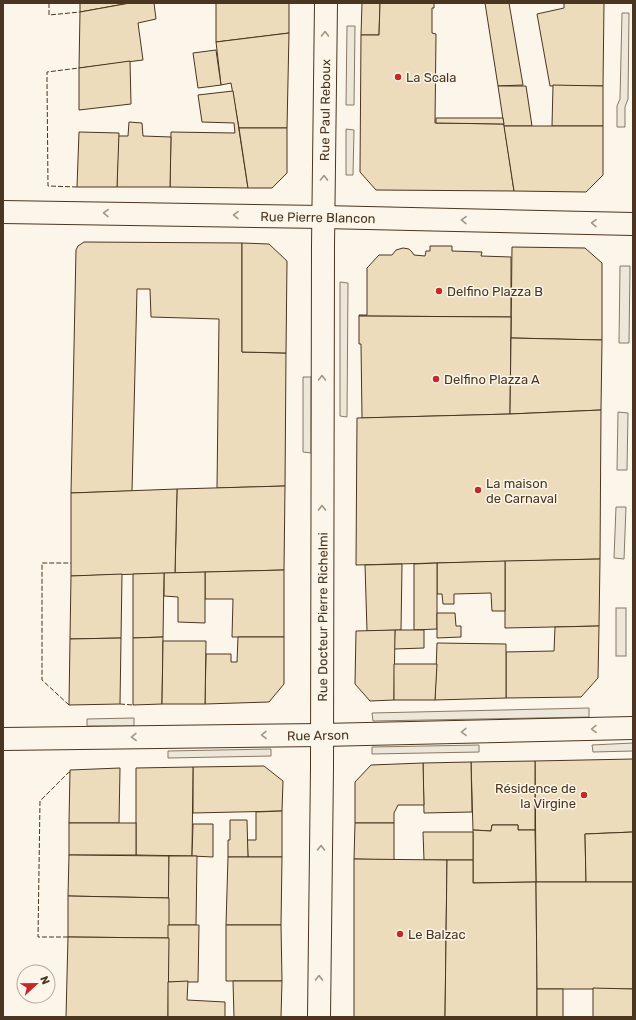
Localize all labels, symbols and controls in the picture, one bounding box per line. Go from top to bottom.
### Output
one-way arrow [321,31,330,37]
street label: Rue Paul Reboux [317,59,333,161]
place label: La Scala [406,70,456,85]
marker: La Scala [393,72,403,82]
one-way arrow [320,175,328,181]
one-way arrow [103,209,109,217]
street label: Rue Pierre Blancon [260,209,376,226]
one-way arrow [233,211,239,219]
one-way arrow [461,216,467,224]
one-way arrow [591,219,597,227]
place label: Delfino Plazza B [447,284,543,299]
marker: Delfino Plazza B [434,286,444,296]
place label: Delfino Plazza A [444,372,540,387]
marker: Delfino Plazza A [431,374,441,384]
one-way arrow [318,375,326,381]
place label: La maison de Carnaval [486,476,557,506]
marker: La maison de Carnaval [473,485,483,495]
one-way arrow [318,505,326,511]
street label: Rue Docteur Pierre Richelmi [315,532,330,702]
one-way arrow [591,725,597,733]
street label: Rue Arson [287,727,349,743]
one-way arrow [461,728,467,736]
one-way arrow [261,731,267,740]
one-way arrow [131,733,137,741]
place label: Résidence de la Virgine [495,781,576,812]
marker: Résidence de la Virgine [579,790,589,800]
one-way arrow [317,845,325,851]
place label: Le Balzac [408,927,466,942]
marker: Le Balzac [395,929,405,939]
north arrow [16,964,56,1004]
text: N [37,974,52,987]
one-way arrow [315,975,323,981]

